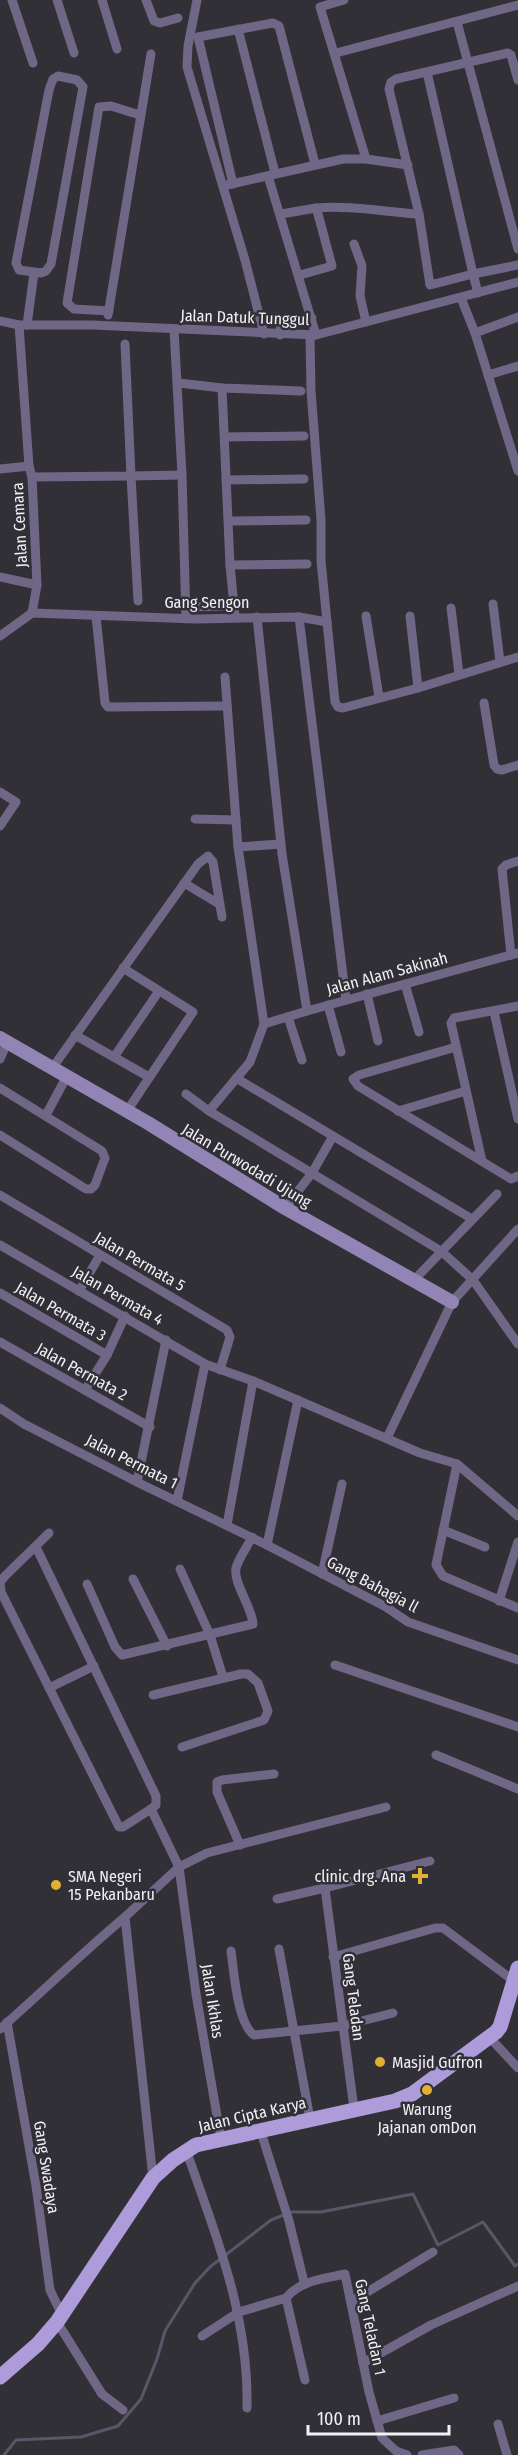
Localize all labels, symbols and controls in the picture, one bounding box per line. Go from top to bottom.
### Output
street label: Jalan Datuk Tunggul [180,306,310,329]
street label: Jalan Cemara [8,482,31,568]
street label: Gang Sengon [164,593,250,612]
street label: Jalan Alam Sakinah [324,948,450,999]
street label: Jalan Purwodadi Ujung [179,1119,315,1212]
street label: Jalan Permata 5 [91,1228,189,1295]
street label: Jalan Permata 4 [69,1262,167,1329]
street label: Jalan Permata 3 [12,1278,110,1345]
street label: Jalan Permata 2 [33,1339,131,1404]
street label: Jalan Permata 1 [83,1430,181,1493]
street label: Gang Bahagia ll [324,1552,422,1617]
place label: SMA Negeri 15 Pekanbaru [68,1867,155,1904]
place label: clinic drg. Ana [315,1867,406,1886]
marker: clinic drg. Ana [411,1867,429,1885]
marker: SMA Negeri 15 Pekanbaru [49,1878,63,1892]
street label: Gang Teladan [339,1952,368,2042]
street label: Jalan Ikhlas [197,1963,228,2040]
place label: Masjid Gufron [392,2053,483,2072]
marker: Masjid Gufron [373,2055,387,2069]
marker: Warung Jajanan omDon [420,2083,434,2097]
street label: Jalan Cipta Karya [196,2093,308,2136]
place label: Warung Jajanan omDon [377,2100,477,2137]
street label: Gang Swadaya [30,2119,63,2215]
street label: Gang Teladan 1 [351,2277,390,2377]
scale bar [308,2398,449,2436]
text: 100 m [317,2408,361,2430]

